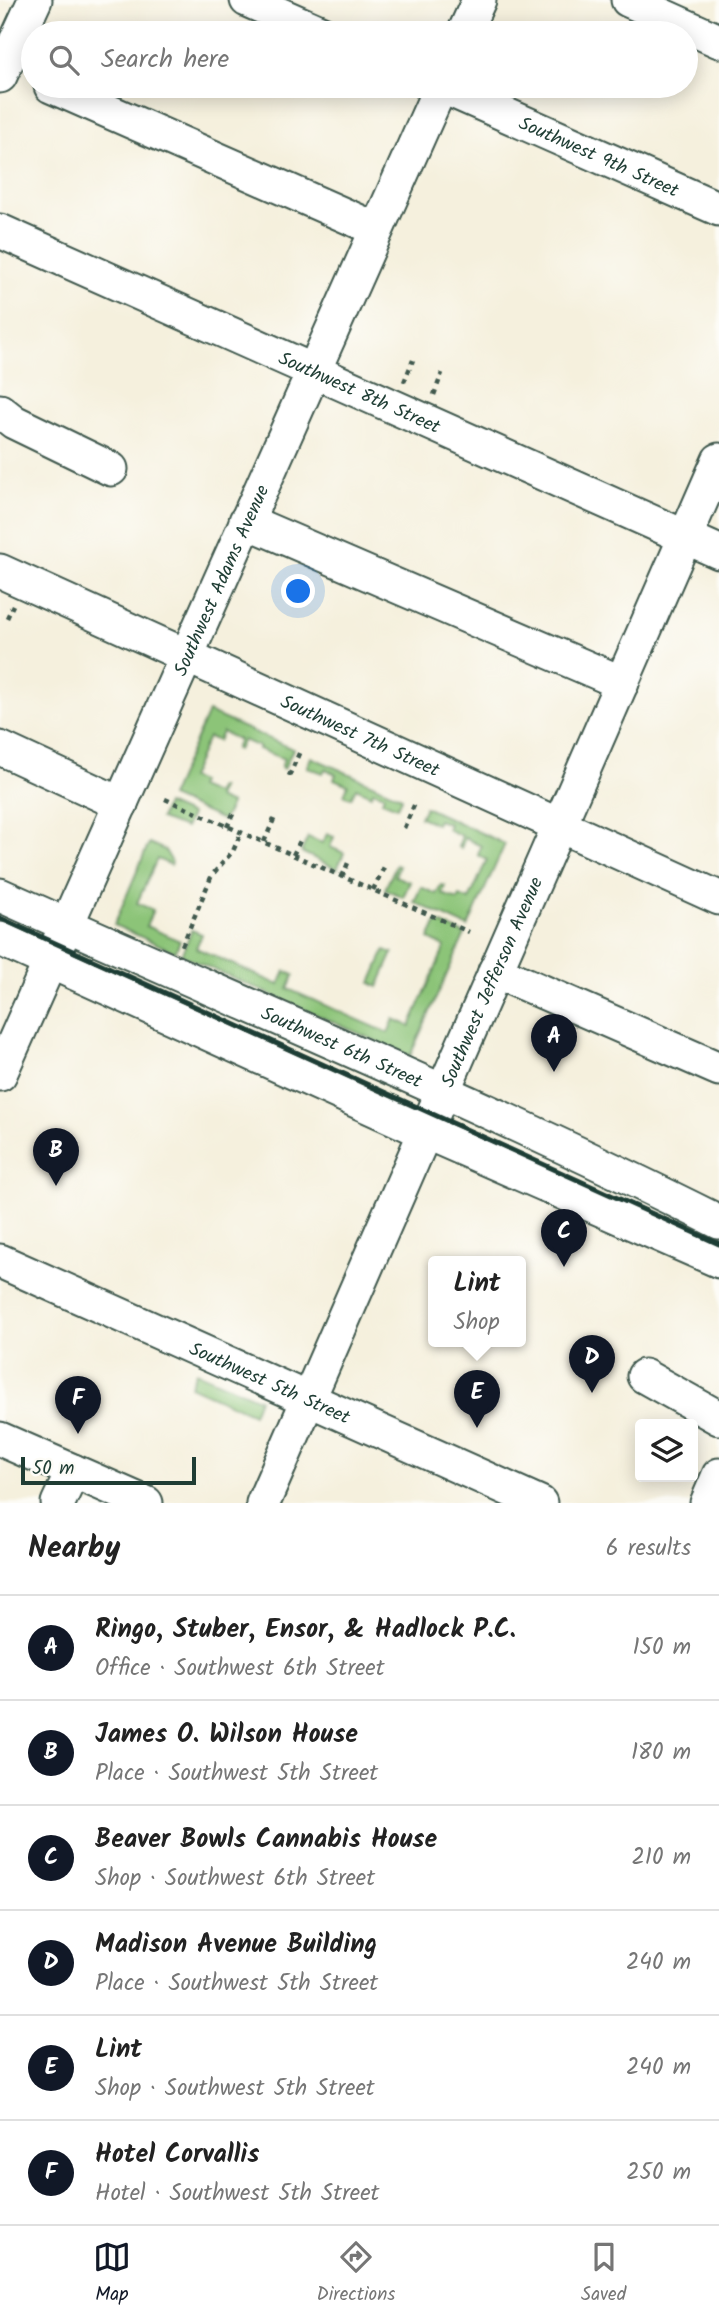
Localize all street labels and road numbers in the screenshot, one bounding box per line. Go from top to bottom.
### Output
street label: Southwest 9th Street [513,109,684,207]
street label: Southwest 8th Street [273,344,445,443]
street label: Southwest Adams Avenue [167,480,278,681]
street label: Southwest 7th Street [275,688,445,786]
street label: Southwest Jefferson Avenue [434,872,552,1092]
street label: Southwest 6th Street [256,999,427,1097]
street label: Southwest 5th Street [184,1335,355,1433]

